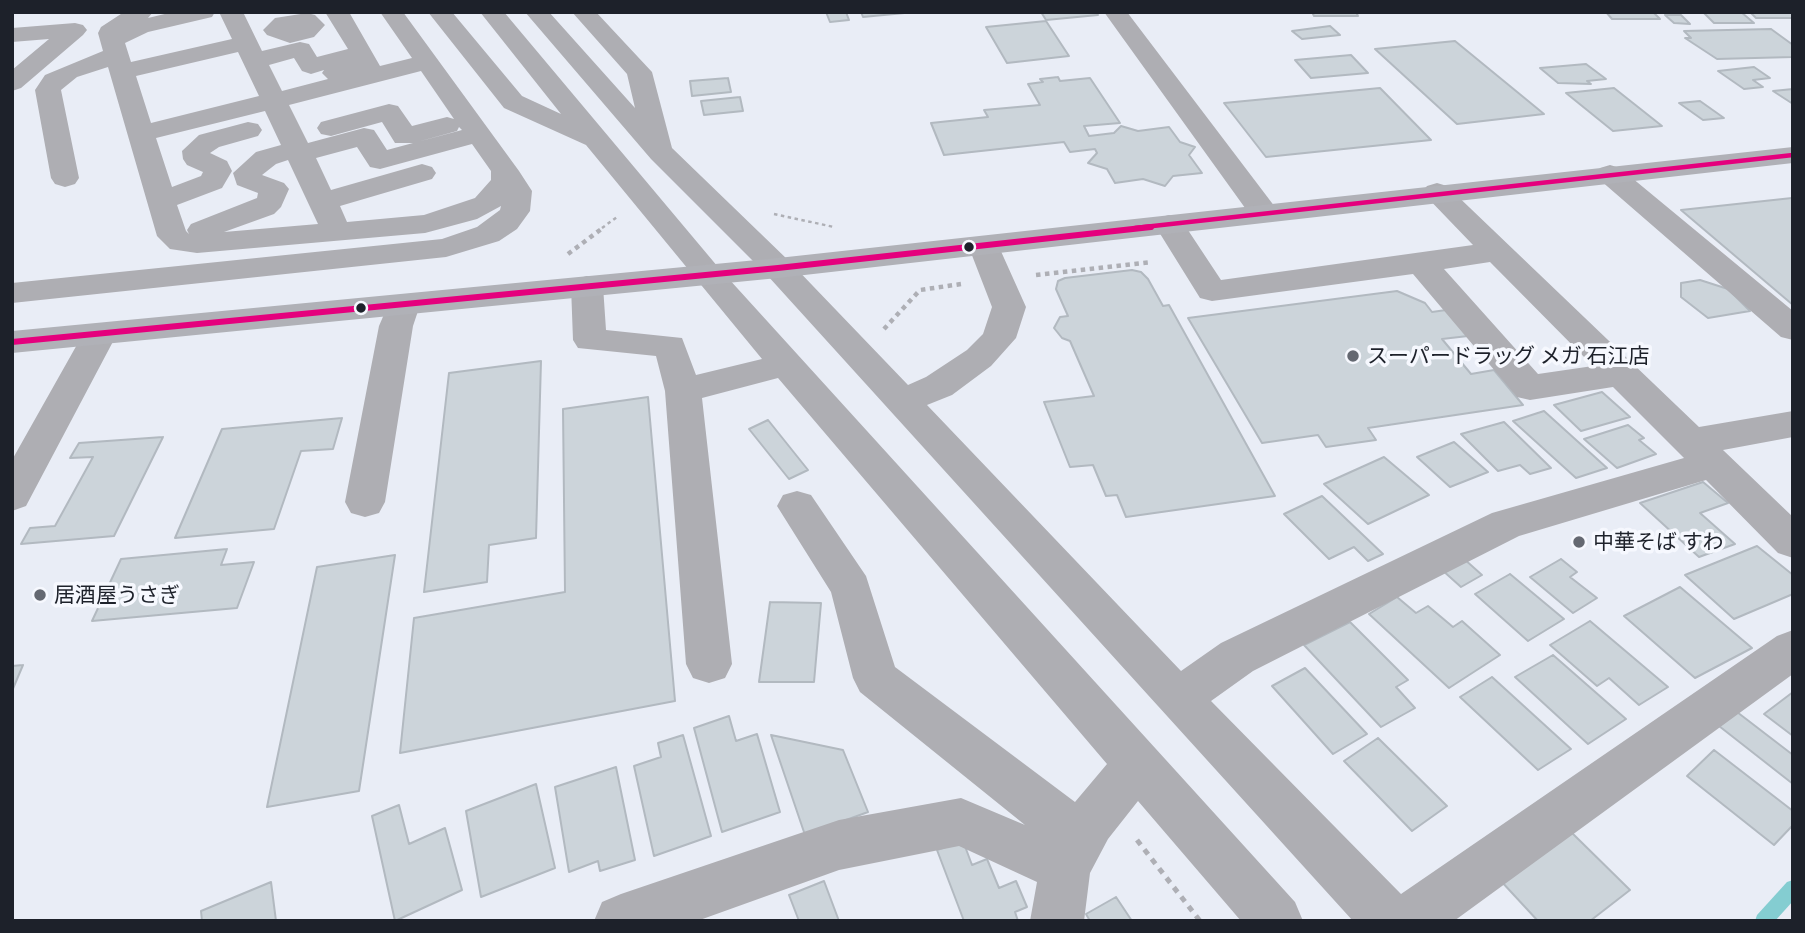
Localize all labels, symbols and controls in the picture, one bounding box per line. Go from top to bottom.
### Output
unlabelled marker [962,240,976,254]
unlabelled marker [354,301,368,315]
place label: スーパードラッグ メガ 石江店 [1367,343,1650,369]
marker: スーパードラッグ メガ 石江店 [1345,348,1361,364]
place label: 中華そば すわ [1593,529,1724,555]
marker: 中華そば すわ [1571,534,1587,550]
place label: 居酒屋うさぎ [54,582,180,608]
marker: 居酒屋うさぎ [32,587,48,603]

